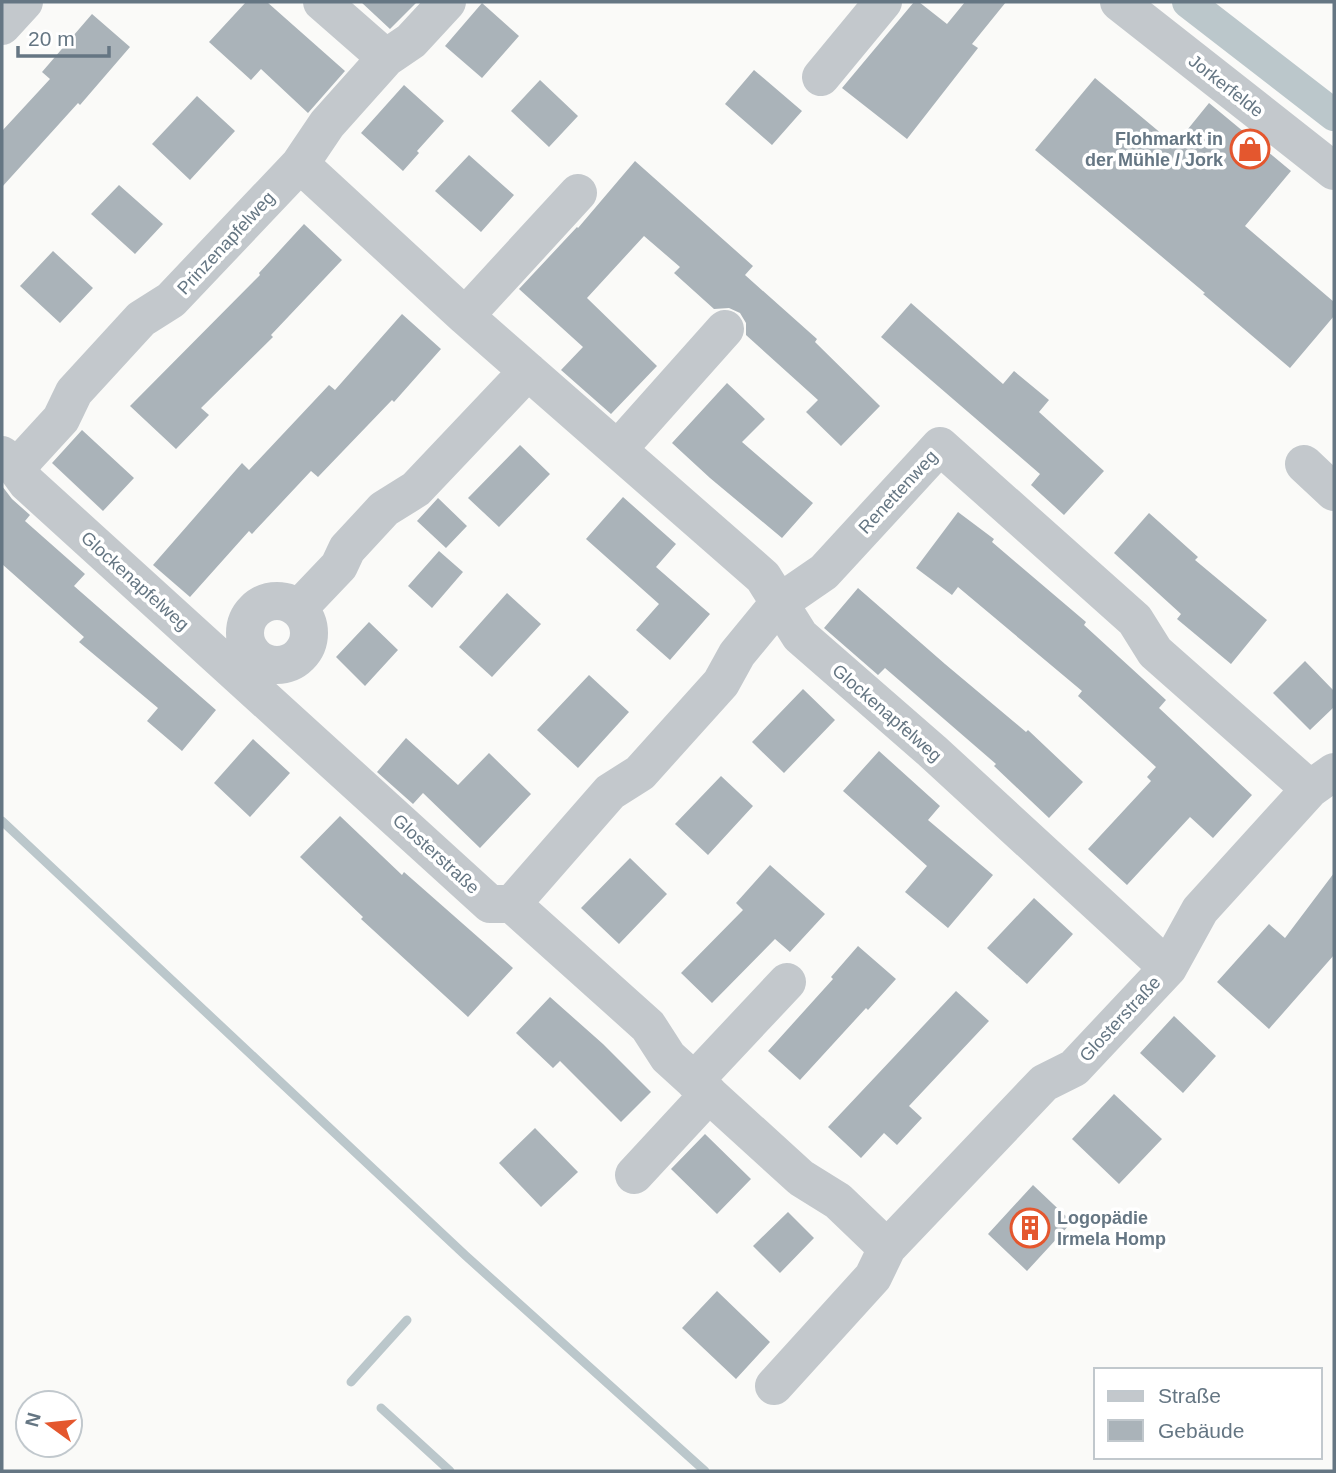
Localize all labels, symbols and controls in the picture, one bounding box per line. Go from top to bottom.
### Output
scale bar [18,14,108,58]
text: 20 m [28,27,75,50]
street label: Jorkerfelde [1185,51,1267,121]
shop icon: Flohmarkt in der Mühle / Jork [1229,128,1271,170]
place label: Flohmarkt in der Mühle / Jork [1085,129,1224,170]
street label: Prinzenapfelweg [173,188,279,298]
street label: Renettenweg [855,446,941,538]
street label: Glockenapfelweg [77,527,193,635]
street label: Glockenapfelweg [828,660,946,766]
street label: Glosterstraße [389,810,483,898]
street label: Glosterstraße [1076,972,1164,1066]
building icon: Logopädie Irmela Homp [1009,1207,1051,1249]
place label: Logopädie Irmela Homp [1057,1208,1166,1249]
legend [1094,1368,1322,1459]
text: Straße [1158,1384,1221,1407]
north arrow [14,1389,84,1459]
text: N [21,1410,45,1429]
text: Gebäude [1158,1419,1244,1442]

